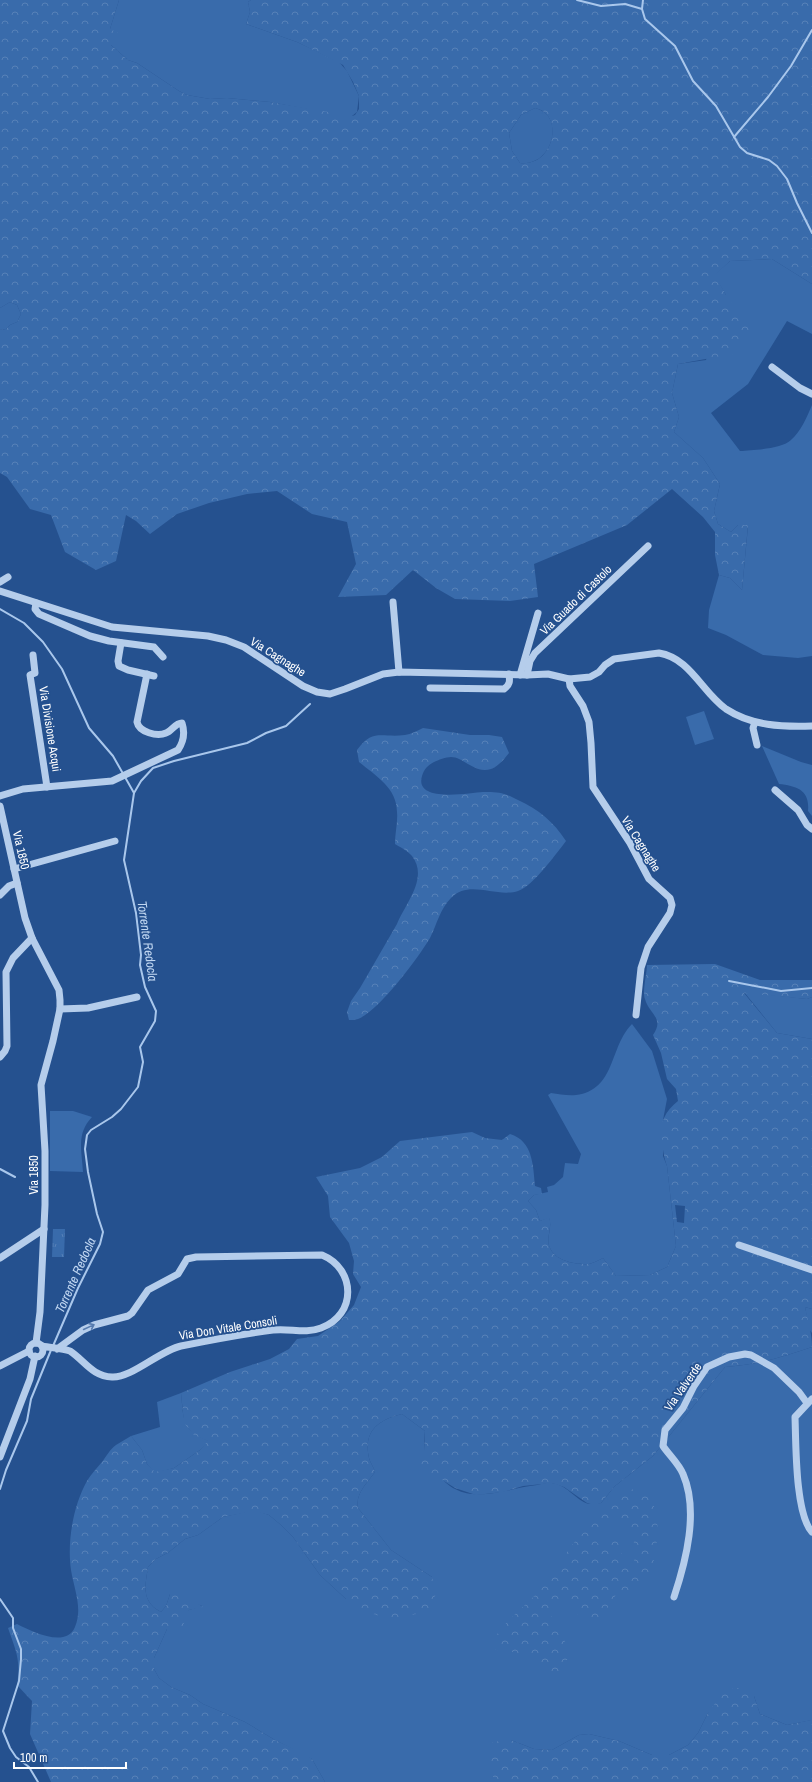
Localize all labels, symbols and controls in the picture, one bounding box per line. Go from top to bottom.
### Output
street label: Via Guado di Castolo [537,562,615,638]
street label: Via Cagnaghe [247,634,309,680]
street label: Via Divisione Acqui [35,685,65,773]
street label: Via Cagnaghe [618,813,664,875]
street label: Via 1850 [9,829,33,871]
water label: Torrente Redocla [133,900,162,982]
street label: Via 1850 [26,1155,42,1195]
water label: Torrente Redocla [51,1235,100,1316]
street label: Via Don Vitale Consoli [178,1312,278,1344]
one-way arrow [83,1323,95,1330]
street label: Via Valverde [661,1360,705,1414]
scale bar [14,1744,126,1770]
text: 100 m [20,1750,47,1766]

